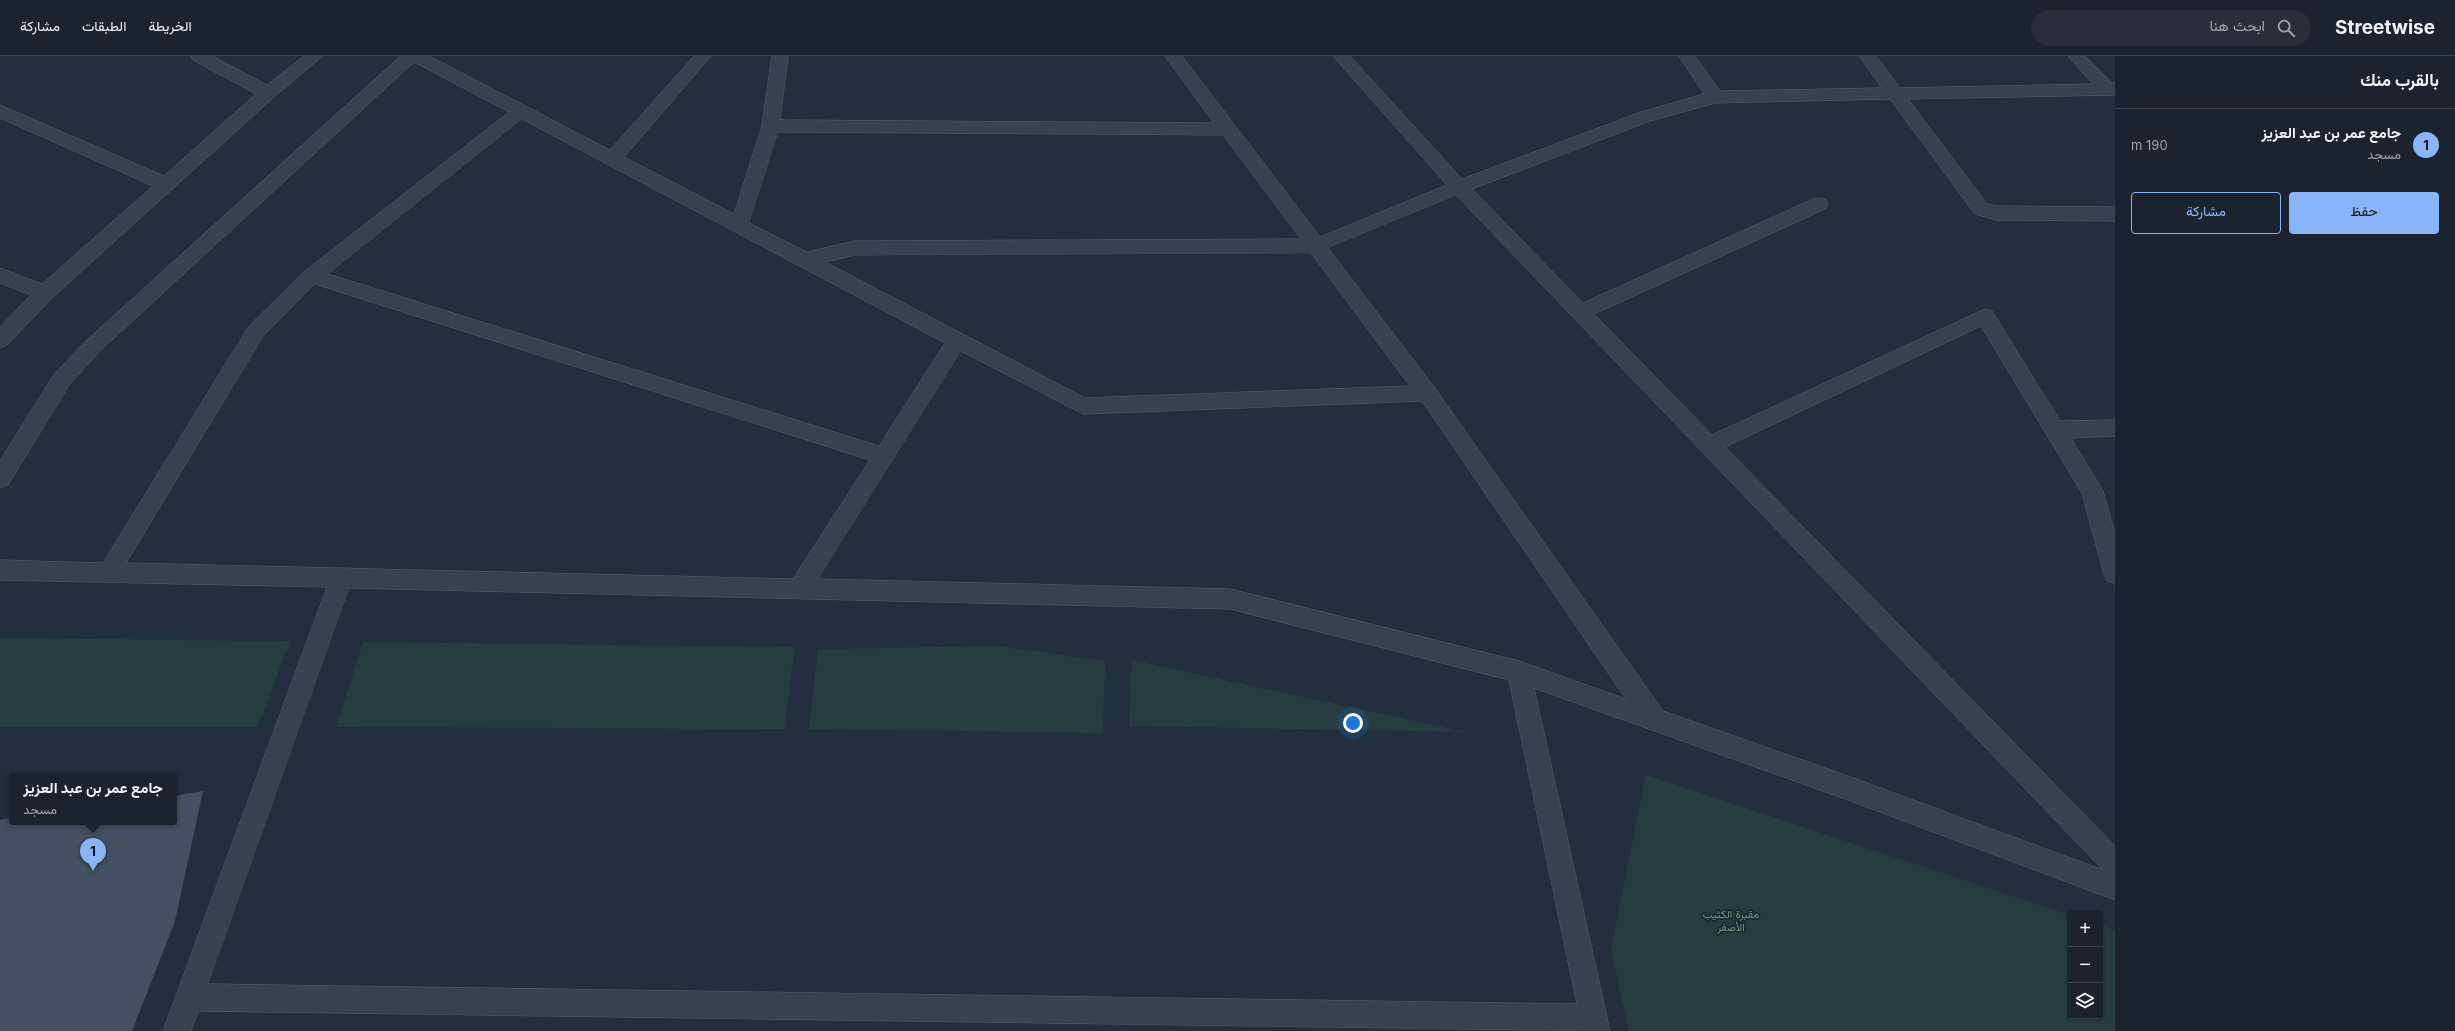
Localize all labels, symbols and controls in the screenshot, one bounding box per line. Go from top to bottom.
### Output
search box [2031,10,2311,46]
text: ابحث هنا [2209,16,2265,35]
text: Streetwise [2335,16,2435,39]
text: مشاركة [20,17,60,34]
text: الطبقات [82,17,126,34]
text: الخريطة [148,17,192,34]
icon: search [2275,17,2297,39]
text: بالقرب منك [2360,70,2439,90]
text: جامع عمر بن عبد العزيز [2262,123,2401,142]
text: 190 m [2131,137,2168,153]
text: 1 [2423,137,2429,153]
text: مسجد [2367,146,2401,162]
button: مشاركة [2131,192,2281,234]
button: حفظ [2289,192,2439,234]
your location [1343,713,1363,733]
popup [9,773,177,825]
text: جامع عمر بن عبد العزيز [23,778,163,797]
text: مسجد [23,801,57,817]
pin: 1 [80,838,106,871]
park label: مقبرة الكثيب الأصفر [1703,907,1759,934]
map controls [2067,911,2103,1019]
button: + [2067,911,2103,947]
button: − [2067,947,2103,983]
button: layers [2067,983,2103,1019]

